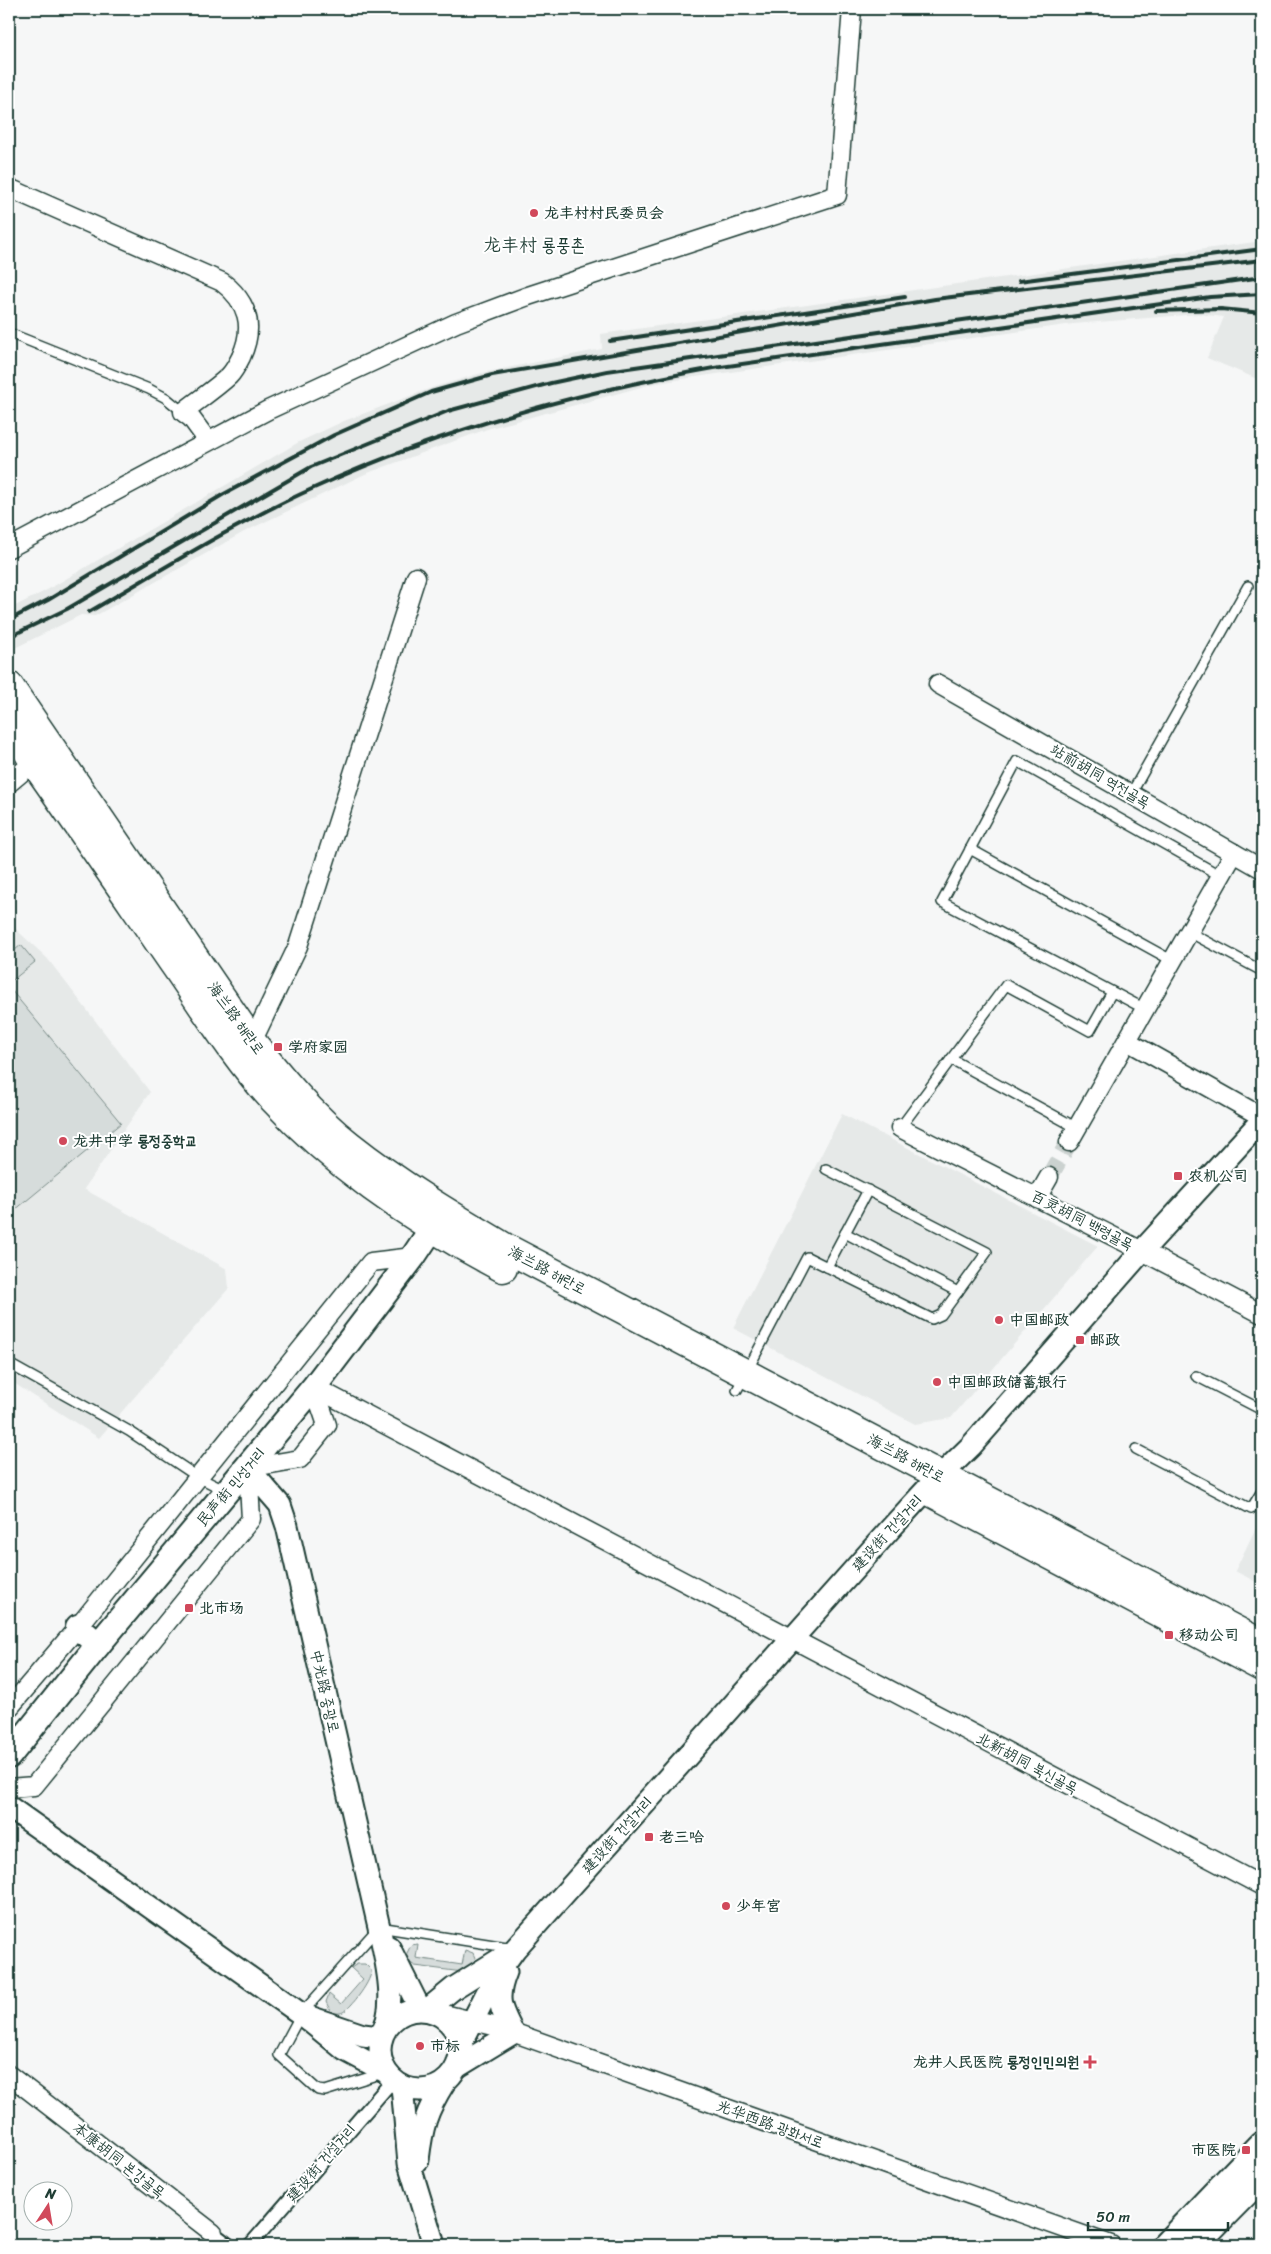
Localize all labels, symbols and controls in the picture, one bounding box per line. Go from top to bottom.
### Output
place label: 龙丰村村民委员会 [544,200,664,226]
marker: 龙丰村村民委员会 [528,207,540,219]
district label: 龙丰村 룡풍촌 [483,229,585,261]
street label: 站前胡同 역전골목 [1045,737,1155,815]
street label: 海兰路 해란로 [200,976,272,1060]
place label: 学府家园 [288,1034,348,1060]
marker: 学府家园 [272,1041,284,1053]
place label: 龙井中学 룡정중학교 [73,1128,197,1154]
marker: 龙井中学 룡정중학교 [57,1135,69,1147]
place label: 农机公司 [1188,1163,1248,1189]
marker: 农机公司 [1172,1170,1184,1182]
street label: 百灵胡同 백령골목 [1026,1183,1138,1257]
street label: 海兰路 해란로 [503,1239,591,1301]
place label: 中国邮政 [1009,1307,1069,1333]
marker: 中国邮政 [993,1314,1005,1326]
place label: 邮政 [1090,1327,1120,1353]
marker: 邮政 [1074,1334,1086,1346]
place label: 中国邮政储蓄银行 [947,1369,1067,1395]
marker: 中国邮政储蓄银行 [931,1376,943,1388]
street label: 海兰路 해란로 [862,1427,950,1489]
street label: 民声街 민성거리 [190,1441,272,1533]
street label: 建设街 건설거리 [845,1488,929,1578]
place label: 北市场 [199,1595,244,1621]
marker: 北市场 [183,1602,195,1614]
place label: 移动公司 [1179,1622,1239,1648]
marker: 移动公司 [1163,1629,1175,1641]
street label: 中光路 중광로 [303,1647,347,1735]
street label: 北新胡同 북신골목 [971,1725,1083,1801]
street label: 建设街 건설거리 [575,1790,659,1880]
place label: 老三哈 [659,1824,705,1850]
marker: 老三哈 [643,1831,655,1843]
place label: 少年宫 [736,1893,781,1919]
marker: 少年宫 [720,1900,732,1912]
place label: 市标 [430,2033,460,2059]
marker: 市标 [414,2040,426,2052]
place label: 龙井人民医院 룡정인민의원 [913,2049,1079,2075]
marker: 龙井人民医院 룡정인민의원 [1083,2055,1097,2069]
street label: 光华西路 광화서로 [713,2093,827,2155]
street label: 本康胡同 본강골목 [67,2115,171,2205]
street label: 建设街 건설거리 [279,2118,363,2208]
place label: 市医院 [1191,2137,1236,2163]
marker: 市医院 [1240,2144,1252,2156]
text: N [42,2180,58,2207]
north arrow [22,2182,72,2232]
scale bar [1088,2199,1228,2231]
text: 50 m [1096,2204,1131,2230]

